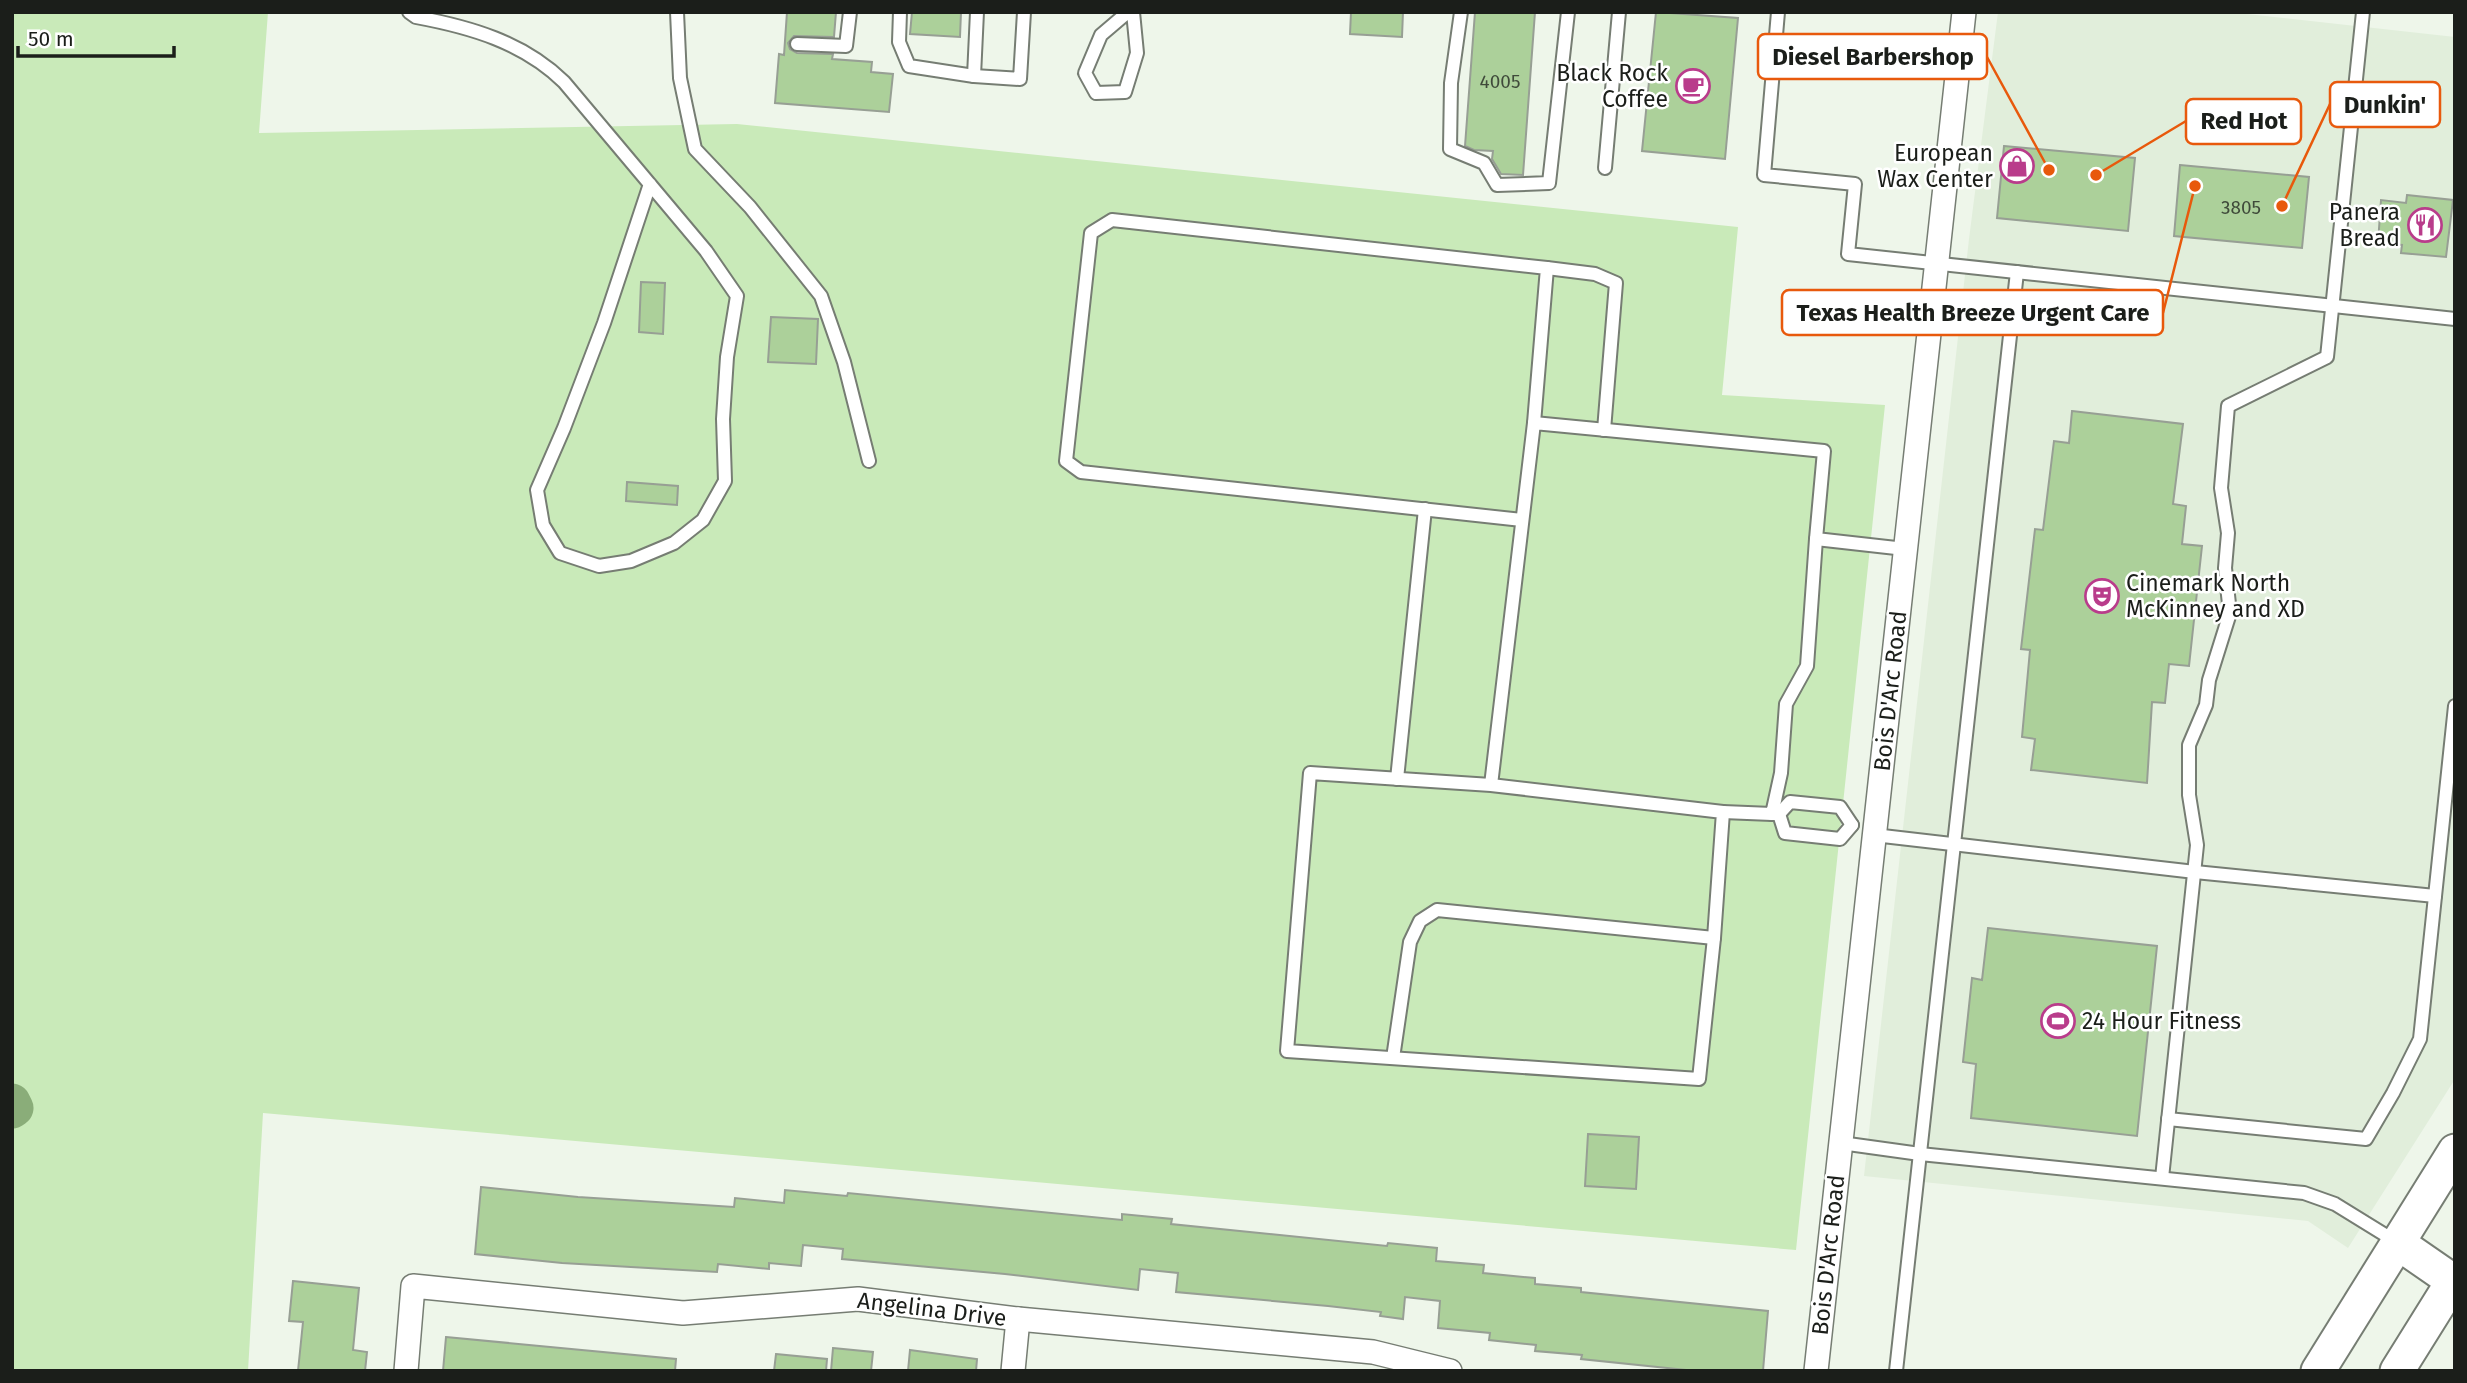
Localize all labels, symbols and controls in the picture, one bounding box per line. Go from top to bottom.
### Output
scale bar [18,14,173,58]
text: 50 m [28,26,74,52]
callout: Diesel Barbershop [1758,34,1987,79]
text: Diesel Barbershop [1772,43,1974,71]
place label: Black Rock Coffee [1556,59,1668,113]
cafe icon: Black Rock Coffee [1674,67,1712,105]
house number: 4005 [1480,70,1520,93]
callout: Dunkin' [2330,82,2440,127]
text: Dunkin' [2344,91,2426,119]
callout: Red Hot [2186,99,2301,144]
text: Red Hot [2200,107,2288,135]
place label: European Wax Center [1877,139,1993,193]
shop icon: European Wax Center [1998,147,2036,185]
house number: 3805 [2221,196,2261,219]
place label: Panera Bread [2329,198,2400,252]
restaurant icon: Panera Bread [2406,206,2444,244]
callout: Texas Health Breeze Urgent Care [1782,290,2163,335]
text: Texas Health Breeze Urgent Care [1797,299,2149,327]
place label: Cinemark North McKinney and XD [2126,569,2305,623]
theatre icon: Cinemark North McKinney and XD [2083,577,2121,615]
street label: Bois D'Arc Road [1868,609,1912,773]
sports icon: 24 Hour Fitness [2039,1002,2077,1040]
place label: 24 Hour Fitness [2082,1007,2241,1035]
street label: Bois D'Arc Road [1806,1173,1850,1337]
street label: Angelina Drive [856,1286,1008,1332]

